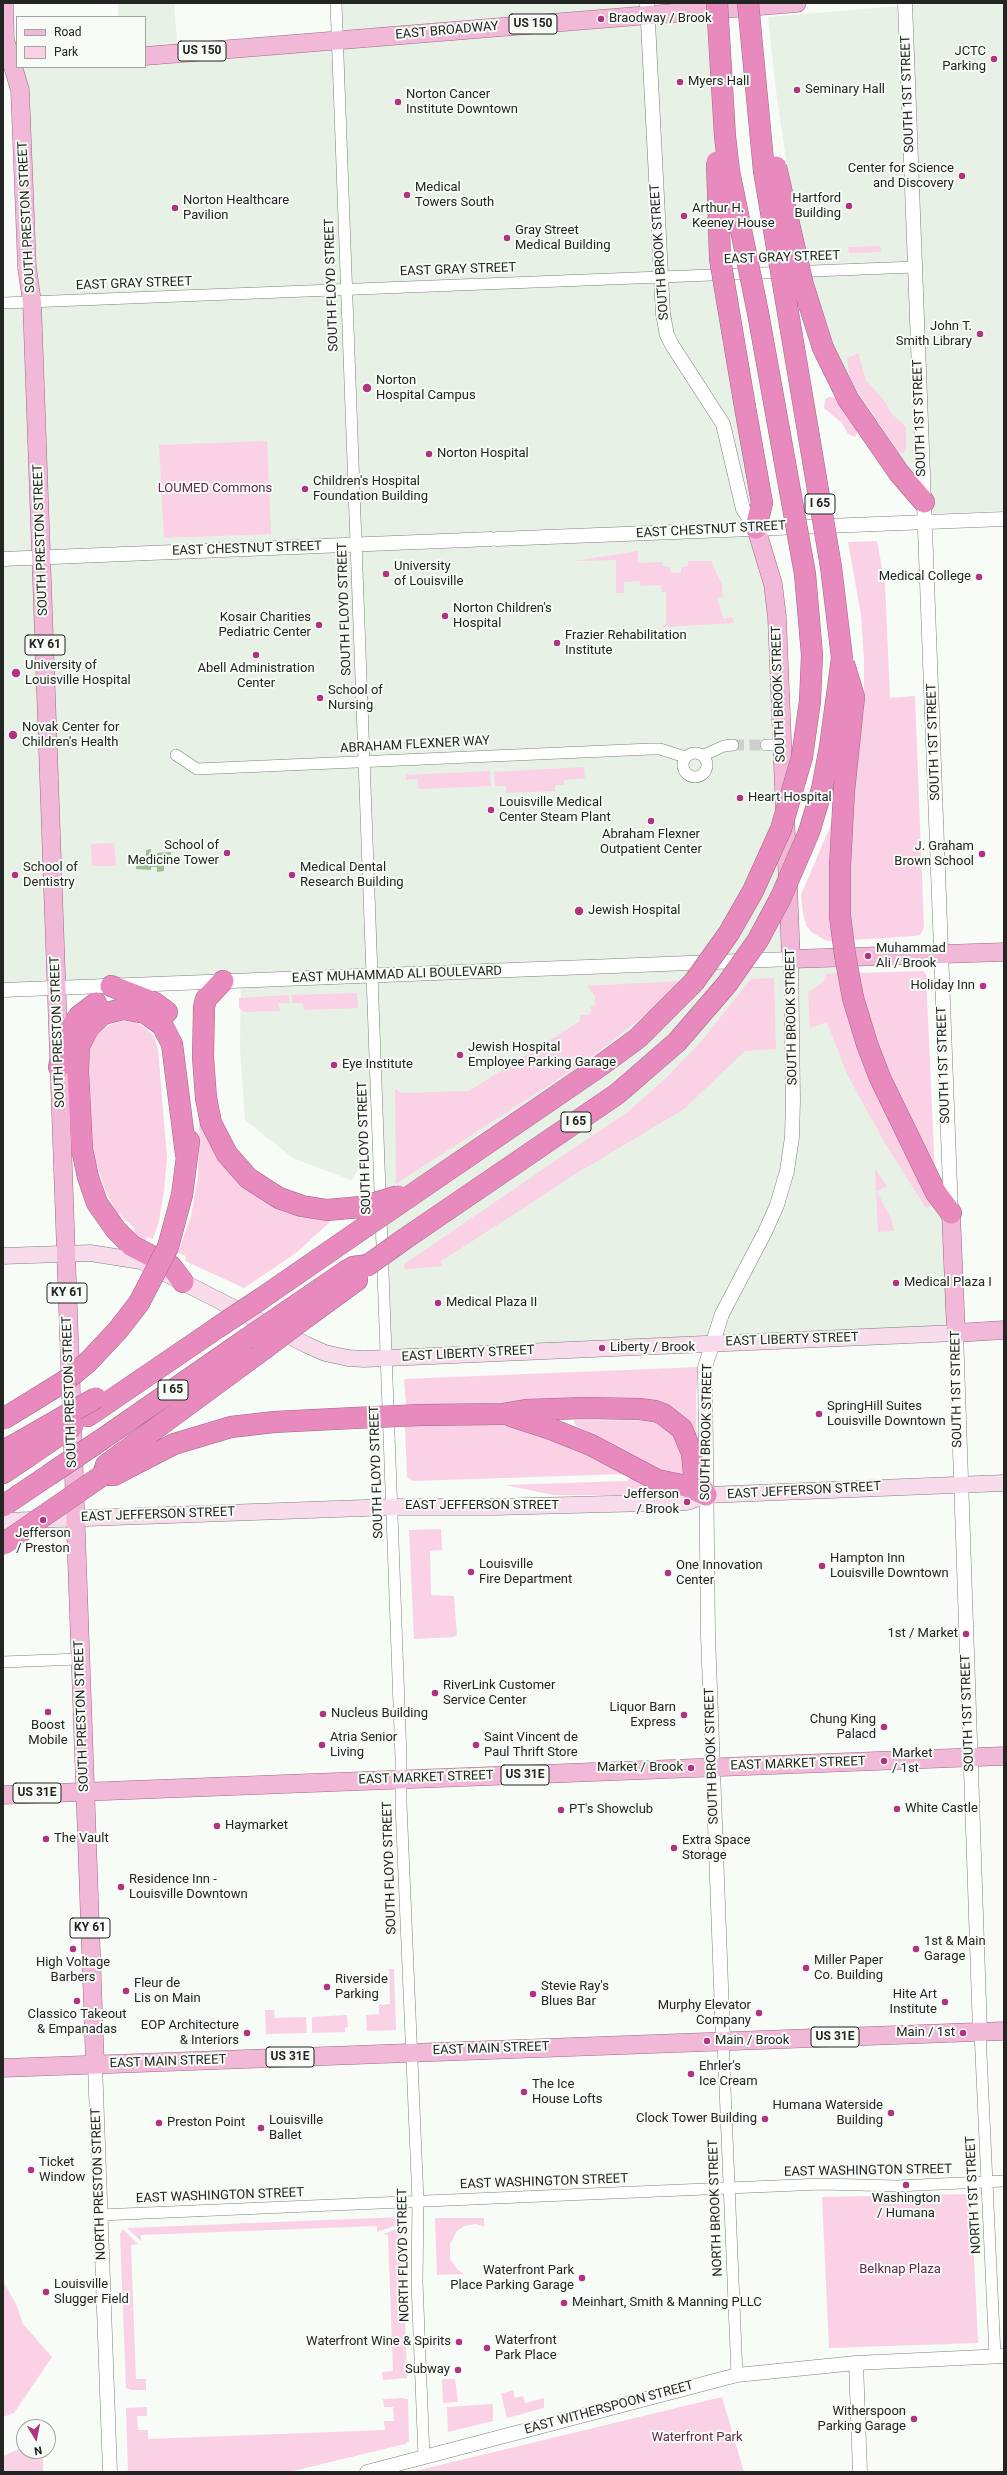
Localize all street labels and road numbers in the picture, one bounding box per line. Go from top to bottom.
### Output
road number: US 150 [509,14,557,34]
street label: EAST BROADWAY [395,19,499,43]
street label: SOUTH 1ST STREET [898,35,918,153]
road number: US 150 [178,41,226,61]
street label: SOUTH PRESTON STREET [15,141,39,293]
street label: SOUTH BROOK STREET [647,183,673,321]
street label: SOUTH FLOYD STREET [322,218,342,352]
street label: EAST GRAY STREET [724,248,840,268]
street label: EAST GRAY STREET [400,260,516,280]
street label: EAST GRAY STREET [76,274,192,294]
street label: SOUTH 1ST STREET [910,359,930,477]
street label: SOUTH PRESTON STREET [31,464,51,616]
road number: I 65 [805,494,835,514]
street label: EAST CHESTNUT STREET [636,518,786,542]
street label: EAST CHESTNUT STREET [172,539,322,559]
street label: SOUTH FLOYD STREET [335,542,355,676]
street label: SOUTH BROOK STREET [769,625,789,763]
road number: KY 61 [25,635,65,655]
street label: SOUTH 1ST STREET [924,683,944,801]
street label: ABRAHAM FLEXNER WAY [340,733,490,757]
street label: SOUTH BROOK STREET [783,948,801,1086]
street label: SOUTH PRESTON STREET [48,956,68,1108]
street label: EAST MUHAMMAD ALI BOULEVARD [292,964,502,986]
street label: SOUTH 1ST STREET [934,1006,954,1124]
street label: SOUTH FLOYD STREET [355,1081,375,1215]
road number: I 65 [561,1112,591,1132]
road number: KY 61 [47,1283,87,1303]
street label: SOUTH PRESTON STREET [60,1316,80,1468]
street label: EAST LIBERTY STREET [725,1330,859,1350]
street label: SOUTH 1ST STREET [948,1330,966,1448]
street label: EAST LIBERTY STREET [401,1343,535,1365]
street label: SOUTH BROOK STREET [698,1363,716,1501]
road number: I 65 [158,1380,188,1400]
street label: SOUTH FLOYD STREET [367,1405,387,1539]
street label: EAST JEFFERSON STREET [727,1479,881,1503]
street label: EAST JEFFERSON STREET [405,1498,559,1514]
street label: EAST JEFFERSON STREET [81,1505,235,1525]
street label: SOUTH PRESTON STREET [72,1640,92,1792]
street label: SOUTH 1ST STREET [958,1654,978,1772]
street label: SOUTH BROOK STREET [702,1687,722,1825]
street label: EAST MARKET STREET [730,1754,866,1774]
road number: US 31E [501,1765,549,1785]
street label: EAST MARKET STREET [358,1768,494,1788]
road number: US 31E [13,1783,61,1803]
street label: SOUTH FLOYD STREET [380,1801,400,1935]
road number: KY 61 [70,1918,110,1938]
road number: US 31E [811,2027,859,2047]
street label: EAST MAIN STREET [432,2039,550,2059]
road number: US 31E [266,2047,314,2067]
street label: EAST MAIN STREET [109,2052,227,2072]
street label: NORTH PRESTON STREET [89,2108,109,2260]
street label: NORTH 1ST STREET [963,2136,985,2254]
street label: NORTH BROOK STREET [706,2139,726,2277]
street label: EAST WASHINGTON STREET [784,2162,952,2180]
street label: EAST WASHINGTON STREET [460,2171,628,2193]
street label: EAST WASHINGTON STREET [136,2185,304,2207]
street label: NORTH FLOYD STREET [395,2188,413,2322]
street label: EAST WITHERSPOON STREET [523,2378,695,2438]

